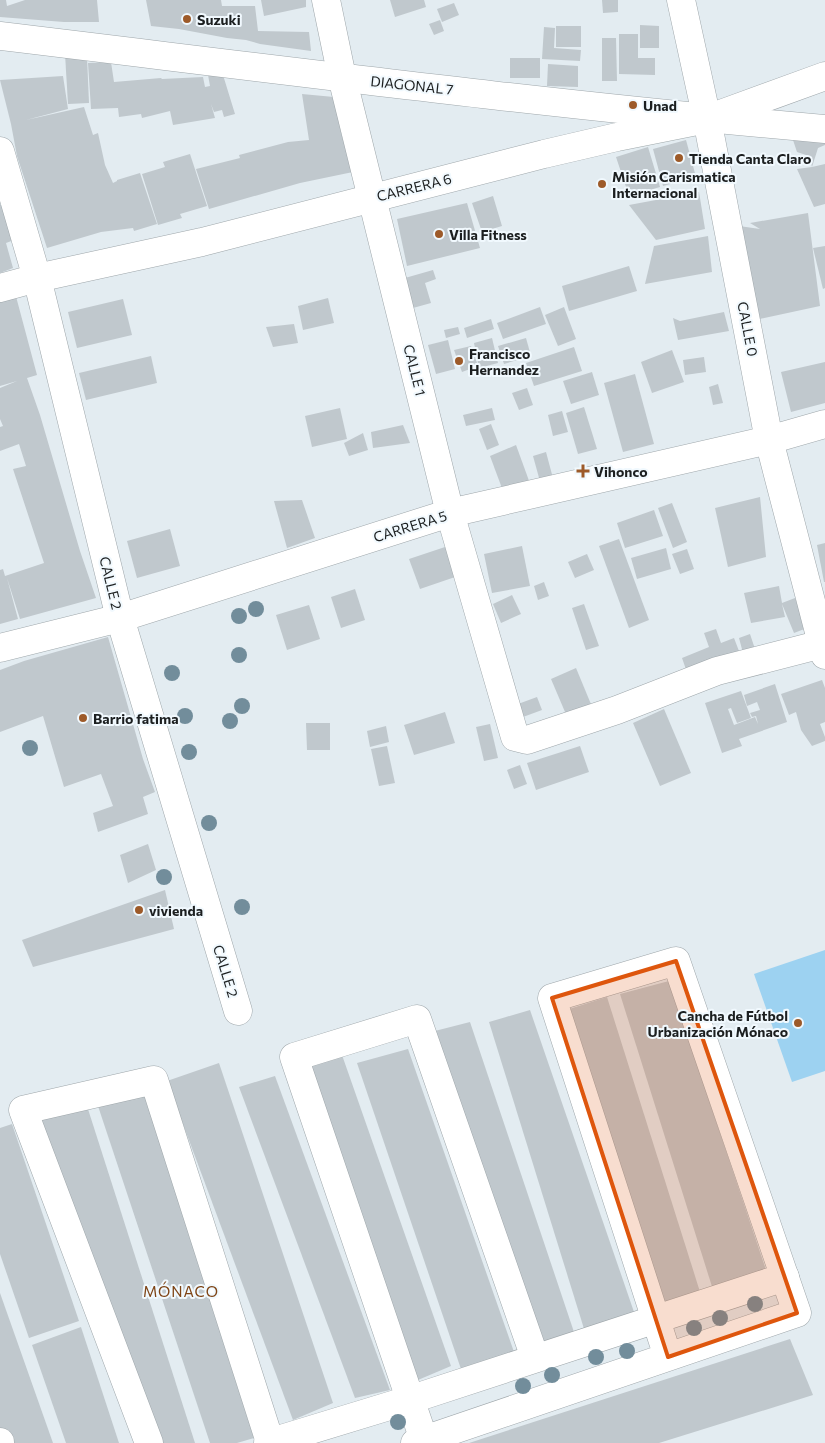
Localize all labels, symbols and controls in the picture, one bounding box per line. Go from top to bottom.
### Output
place label: Suzuki [197,11,241,28]
marker: Suzuki [181,13,193,25]
street label: DIAGONAL 7 [370,72,454,98]
place label: Unad [643,97,677,114]
marker: Unad [627,99,639,111]
place label: Tienda Canta Claro [689,150,811,167]
marker: Tienda Canta Claro [673,152,685,164]
place label: Misión Carismatica Internacional [612,168,736,201]
street label: CARRERA 6 [375,169,453,205]
marker: Misión Carismatica Internacional [596,178,608,190]
place label: Villa Fitness [449,226,527,243]
marker: Villa Fitness [433,228,445,240]
street label: CALLE 0 [734,300,762,358]
street label: CALLE 1 [400,343,430,397]
place label: Francisco Hernandez [469,345,539,378]
marker: Francisco Hernandez [453,355,465,367]
place label: Vihonco [594,463,648,480]
marker: Vihonco [576,464,590,478]
street label: CARRERA 5 [371,507,449,545]
street label: CALLE 2 [96,555,126,611]
place label: Barrio fatima [93,710,179,727]
marker: Barrio fatima [77,712,89,724]
place label: vivienda [149,902,203,919]
marker: vivienda [133,904,145,916]
street label: CALLE 2 [210,943,242,1000]
place label: Cancha de Fútbol Urbanización Mónaco [648,1007,788,1040]
marker: Cancha de Fútbol Urbanización Mónaco [792,1017,804,1029]
district label: MÓNACO [143,1281,219,1300]

